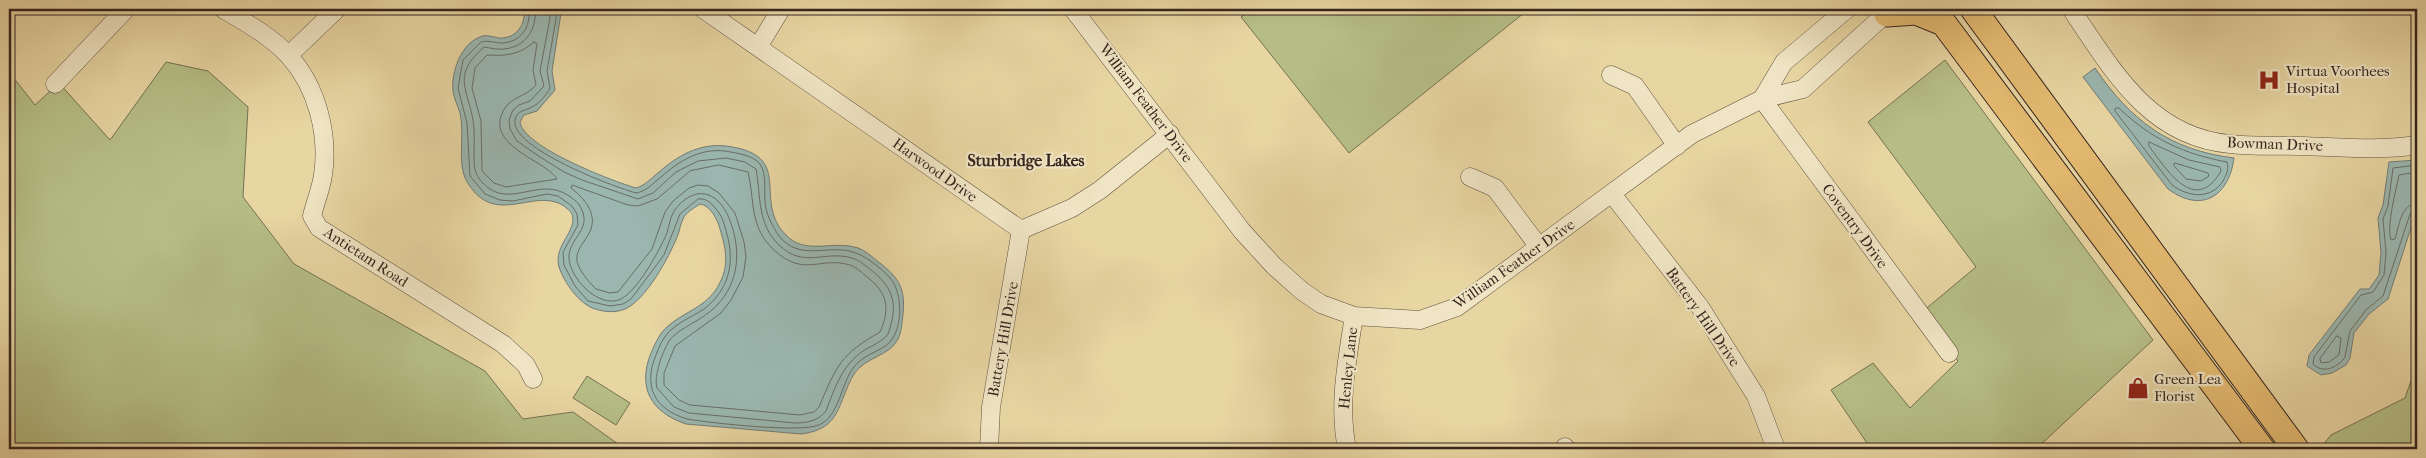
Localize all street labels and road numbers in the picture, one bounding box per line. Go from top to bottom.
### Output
street label: William Feather Drive [1095,39,1197,166]
street label: Bowman Drive [2227,133,2324,155]
street label: Harwood Drive [889,134,981,206]
street label: Coventry Drive [1818,180,1892,272]
street label: William Feather Drive [1449,215,1579,313]
street label: Antietam Road [320,223,412,291]
street label: Battery Hill Drive [1662,264,1744,370]
street label: Battery Hill Drive [984,279,1022,398]
street label: Henley Lane [1335,326,1361,410]

